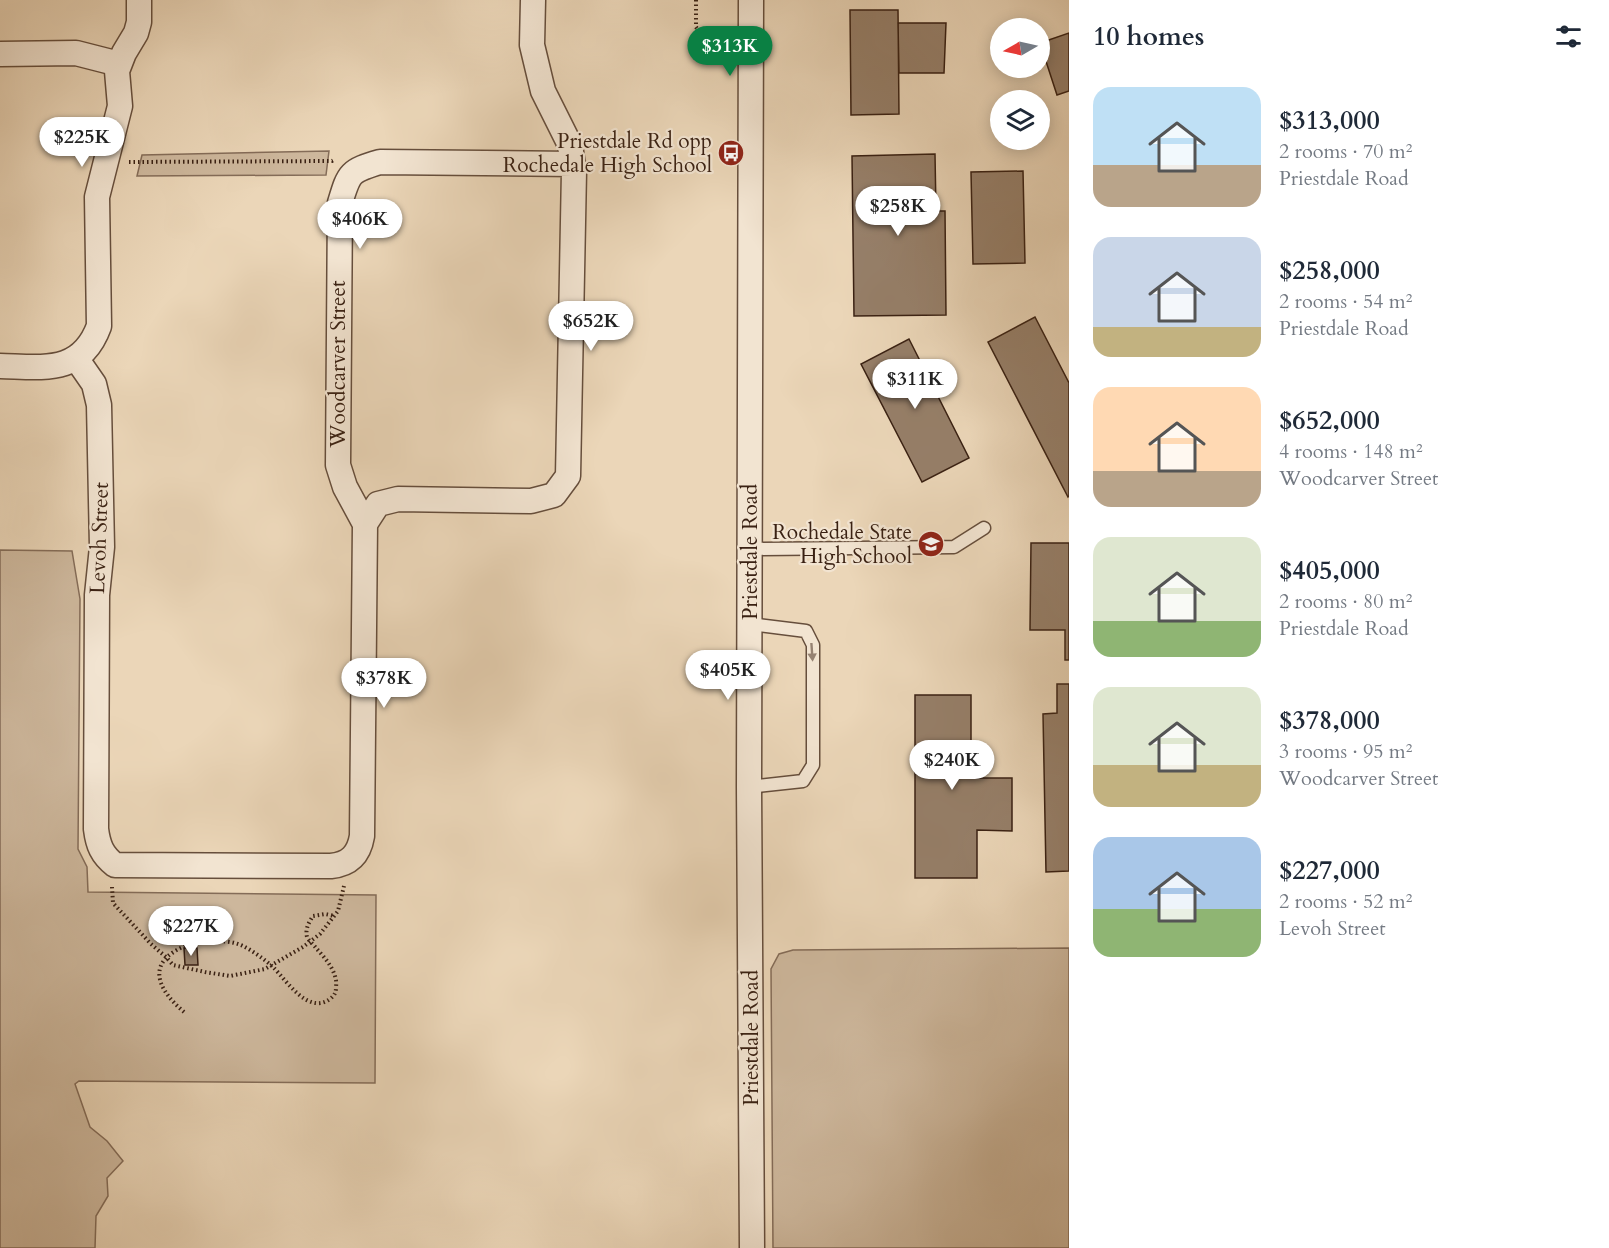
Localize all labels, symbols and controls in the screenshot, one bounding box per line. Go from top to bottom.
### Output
north arrow [990,18,1050,78]
map controls [990,18,1050,150]
text: 10 homes [1093,19,1204,54]
icon: filters [1552,20,1585,53]
pin: $313K [688,26,772,77]
text: $313K [701,32,759,59]
button: layers [990,90,1050,150]
text: $313,000 [1279,103,1380,138]
icon: home [1141,111,1213,183]
pin: $225K [40,117,124,168]
text: $225K [53,123,111,150]
place label: Priestdale Rd opp Rochedale High School [503,127,712,180]
bus stop icon: Priestdale Rd opp Rochedale High School [716,138,746,168]
text: 2 rooms · 70 m² [1279,138,1412,165]
text: Priestdale Road [1279,165,1409,192]
pin: $258K [856,186,940,237]
text: $258K [869,192,927,219]
pin: $406K [318,199,402,250]
text: $406K [331,205,389,232]
text: $258,000 [1279,253,1380,288]
icon: home [1141,261,1213,333]
street label: Woodcarver Street [324,280,353,449]
text: 2 rooms · 54 m² [1279,288,1412,315]
pin: $652K [549,301,633,352]
text: $652K [562,307,620,334]
text: Priestdale Road [1279,315,1409,342]
pin: $311K [873,359,957,410]
text: $311K [886,365,944,392]
text: $652,000 [1279,403,1380,438]
icon: home [1141,411,1213,483]
text: 4 rooms · 148 m² [1279,438,1423,465]
text: Woodcarver Street [1279,465,1438,492]
street label: Levoh Street [83,481,116,594]
street label: Priestdale Road [736,484,765,620]
place label: Rochedale State High School [772,518,912,571]
school or university icon: Rochedale State High School [916,529,946,559]
text: $405,000 [1279,553,1380,588]
icon: home [1141,561,1213,633]
text: 2 rooms · 80 m² [1279,588,1412,615]
text: Priestdale Road [1279,615,1409,642]
one-way arrow [807,643,817,662]
pin: $405K [686,650,770,701]
text: $405K [699,656,757,683]
pin: $378K [342,658,426,709]
text: $378K [355,664,413,691]
text: $378,000 [1279,703,1380,738]
icon: home [1141,711,1213,783]
text: 3 rooms · 95 m² [1279,738,1412,765]
pin: $240K [910,740,994,791]
text: $240K [923,746,981,773]
text: Woodcarver Street [1279,765,1438,792]
text: $227,000 [1279,853,1380,888]
icon: home [1141,861,1213,933]
text: 2 rooms · 52 m² [1279,888,1412,915]
pin: $227K [149,906,233,957]
text: $227K [162,912,220,939]
text: Levoh Street [1279,915,1386,942]
street label: Priestdale Road [737,970,766,1106]

